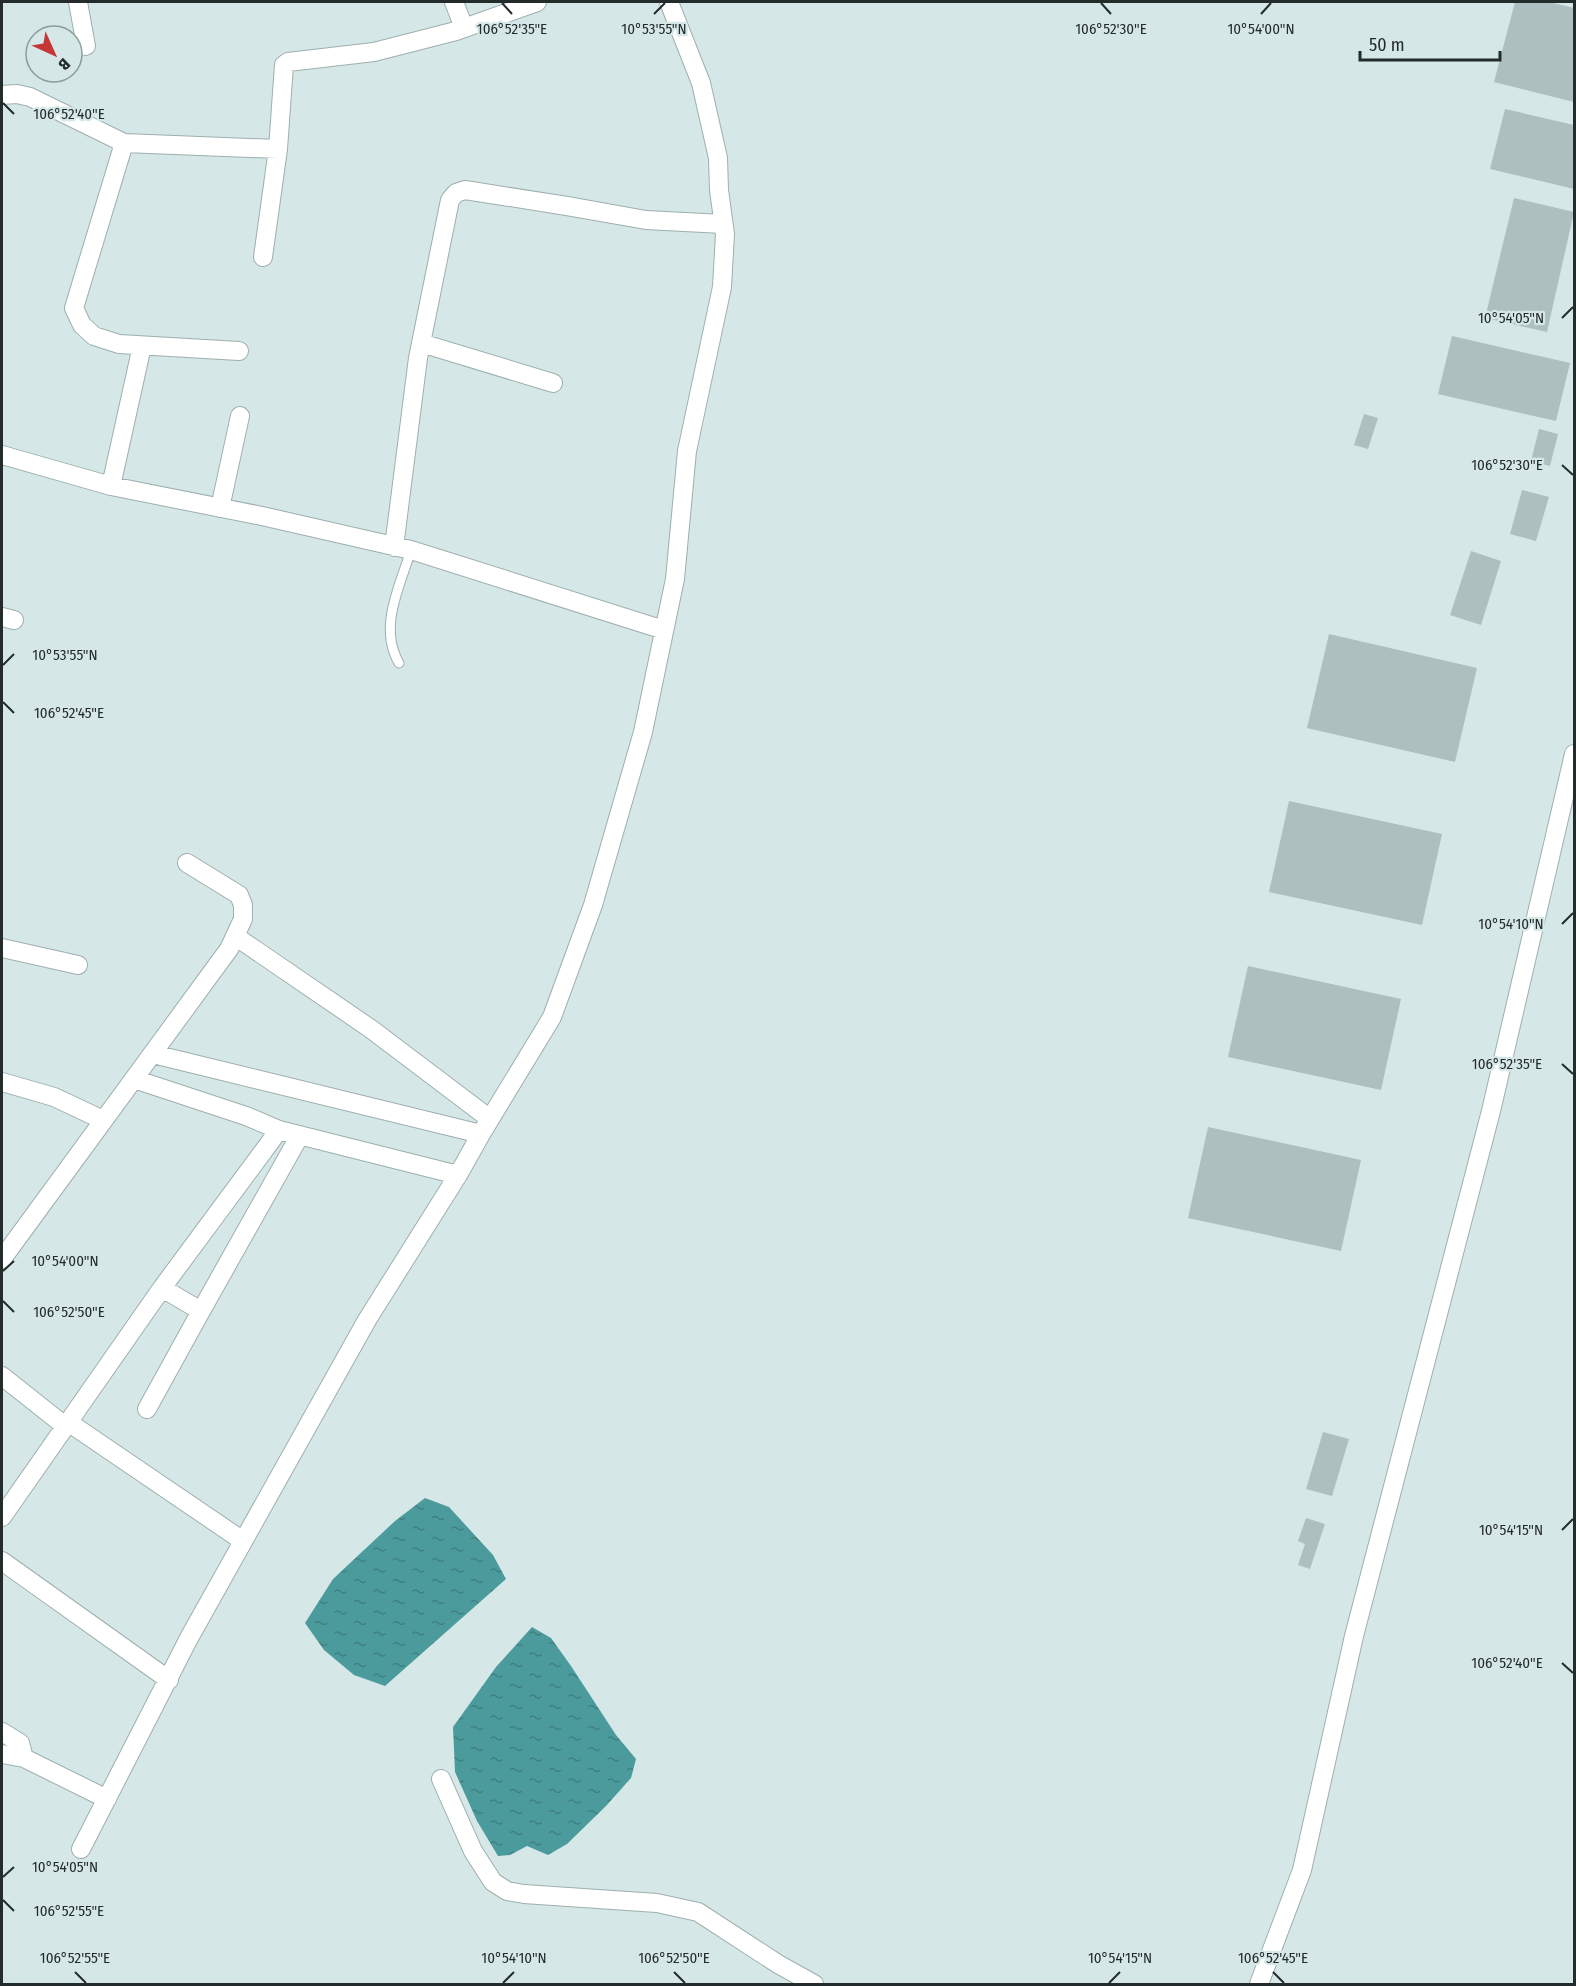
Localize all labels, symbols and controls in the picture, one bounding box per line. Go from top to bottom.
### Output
text: 106°52'35"E [477,20,547,38]
text: 10°53'55"N [621,20,687,38]
text: 106°52'30"E [1075,20,1147,38]
text: 10°54'00"N [1227,20,1295,38]
north arrow [24,24,84,84]
scale bar [1360,24,1500,62]
text: 50 m [1369,34,1405,56]
text: B [54,54,74,74]
text: 106°52'40"E [33,105,105,123]
text: 10°54'05"N [1478,309,1544,327]
text: 106°52'30"E [1471,456,1543,474]
text: 10°53'55"N [32,646,98,664]
text: 106°52'45"E [34,704,104,722]
text: 10°54'10"N [1478,915,1544,933]
text: 106°52'35"E [1472,1055,1542,1073]
text: 10°54'00"N [31,1252,99,1270]
text: 106°52'50"E [33,1303,105,1321]
text: 10°54'15"N [1479,1521,1543,1539]
text: 106°52'40"E [1471,1654,1543,1672]
text: 10°54'05"N [32,1858,98,1876]
text: 106°52'55"E [34,1902,104,1920]
text: 106°52'55"E [40,1949,110,1967]
text: 10°54'10"N [481,1949,547,1967]
text: 106°52'50"E [638,1949,710,1967]
text: 10°54'15"N [1088,1949,1152,1967]
text: 106°52'45"E [1238,1949,1308,1967]

